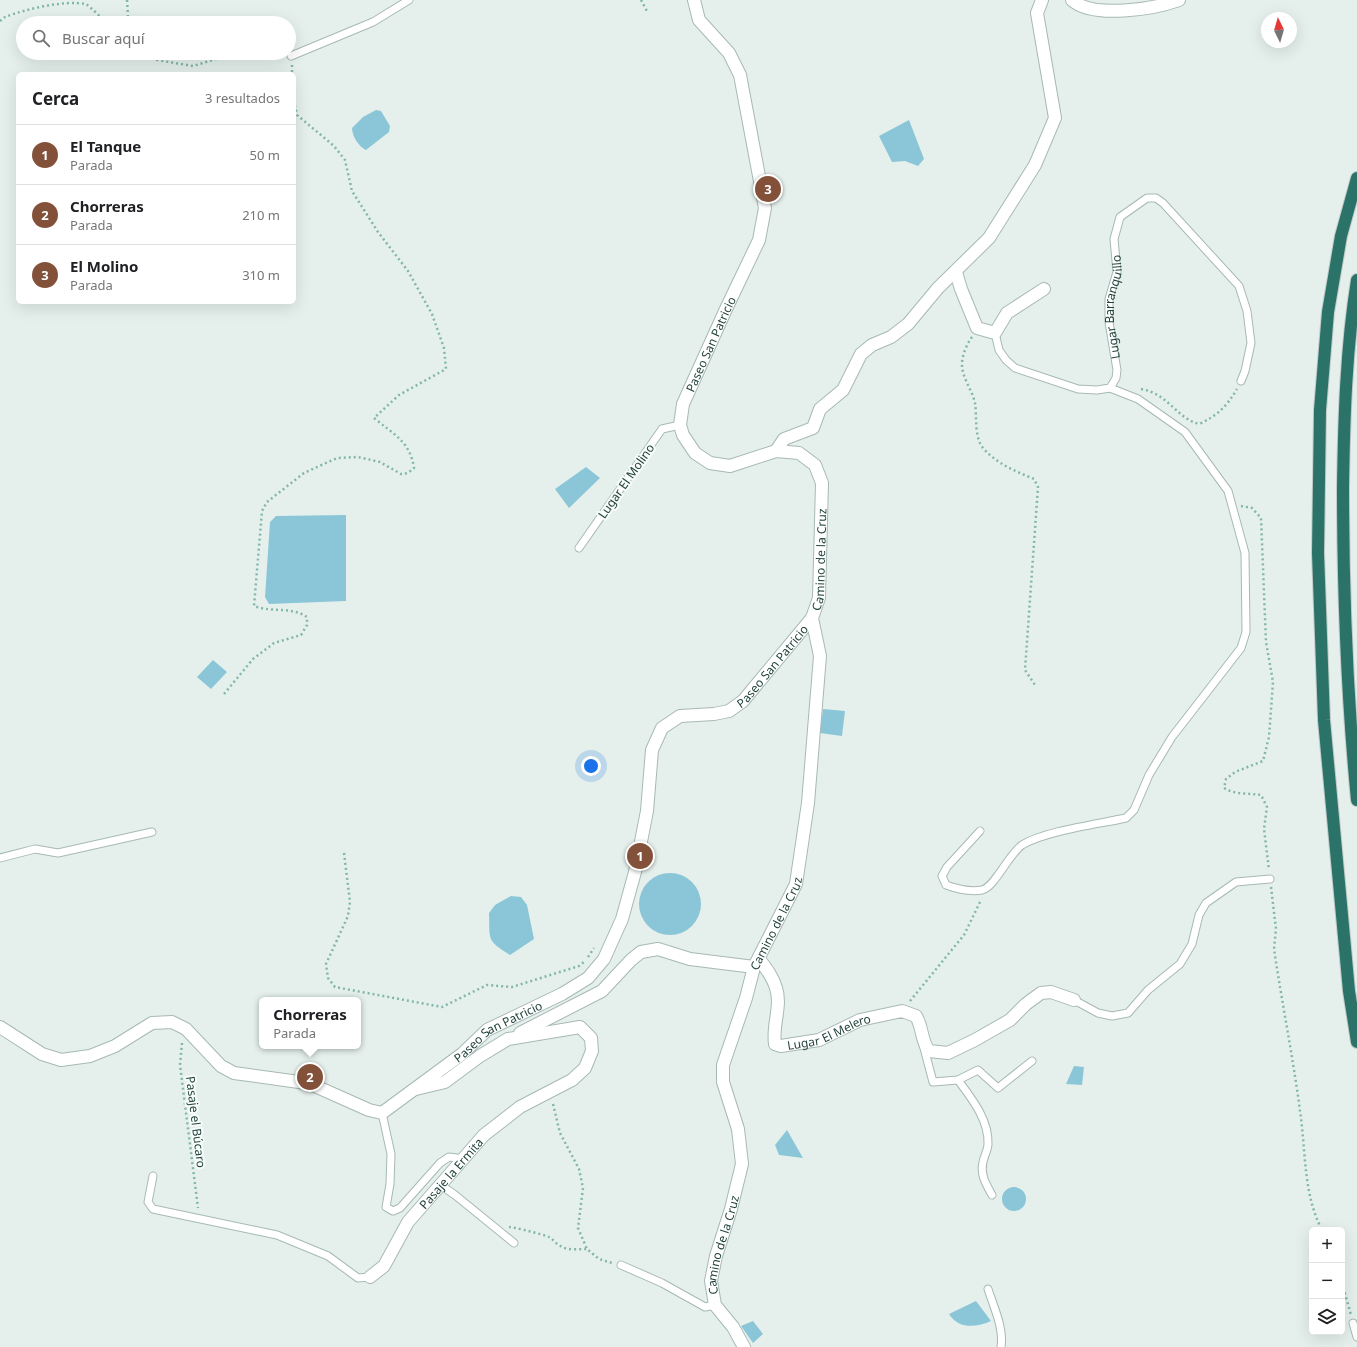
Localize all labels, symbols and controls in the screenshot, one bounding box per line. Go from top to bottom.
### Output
north arrow [1261,12,1297,48]
search box [16,16,296,60]
icon: search [30,27,52,49]
text: Buscar aquí [62,28,145,48]
text: Cerca [32,87,79,110]
text: 3 resultados [205,89,280,107]
text: El Tanque [70,136,141,156]
text: 1 [41,146,49,164]
text: 50 m [250,146,280,164]
text: Parada [70,156,113,174]
pin: 3 [755,174,781,204]
text: Chorreras [70,196,144,216]
text: 2 [41,206,49,224]
text: 210 m [242,206,280,224]
text: Parada [70,216,113,234]
street label: Lugar Barranquillo [1101,254,1125,360]
text: El Molino [70,256,138,276]
text: 3 [41,266,49,284]
text: 310 m [242,266,280,284]
text: Parada [70,276,113,294]
street label: Paseo San Patricio [681,293,739,394]
street label: Lugar El Molino [594,440,658,522]
street label: Camino de la Cruz [807,508,830,613]
street label: Paseo San Patricio [733,621,812,712]
your location [581,756,601,776]
pin: 1 [627,841,653,871]
street label: Camino de la Cruz [745,875,805,973]
street label: Paseo San Patricio [450,996,545,1066]
popup [259,997,361,1049]
text: Chorreras [273,1004,347,1024]
street label: Lugar El Melero [786,1009,872,1053]
text: Parada [273,1024,316,1042]
pin: 2 [297,1062,323,1092]
street label: Pasaje el Búcaro [182,1075,210,1169]
street label: Pasaje la Ermita [415,1134,487,1212]
street label: Camino de la Cruz [703,1193,743,1296]
map controls [1309,1227,1345,1335]
button: + [1309,1227,1345,1263]
button: − [1309,1263,1345,1299]
button: layers [1309,1299,1345,1335]

